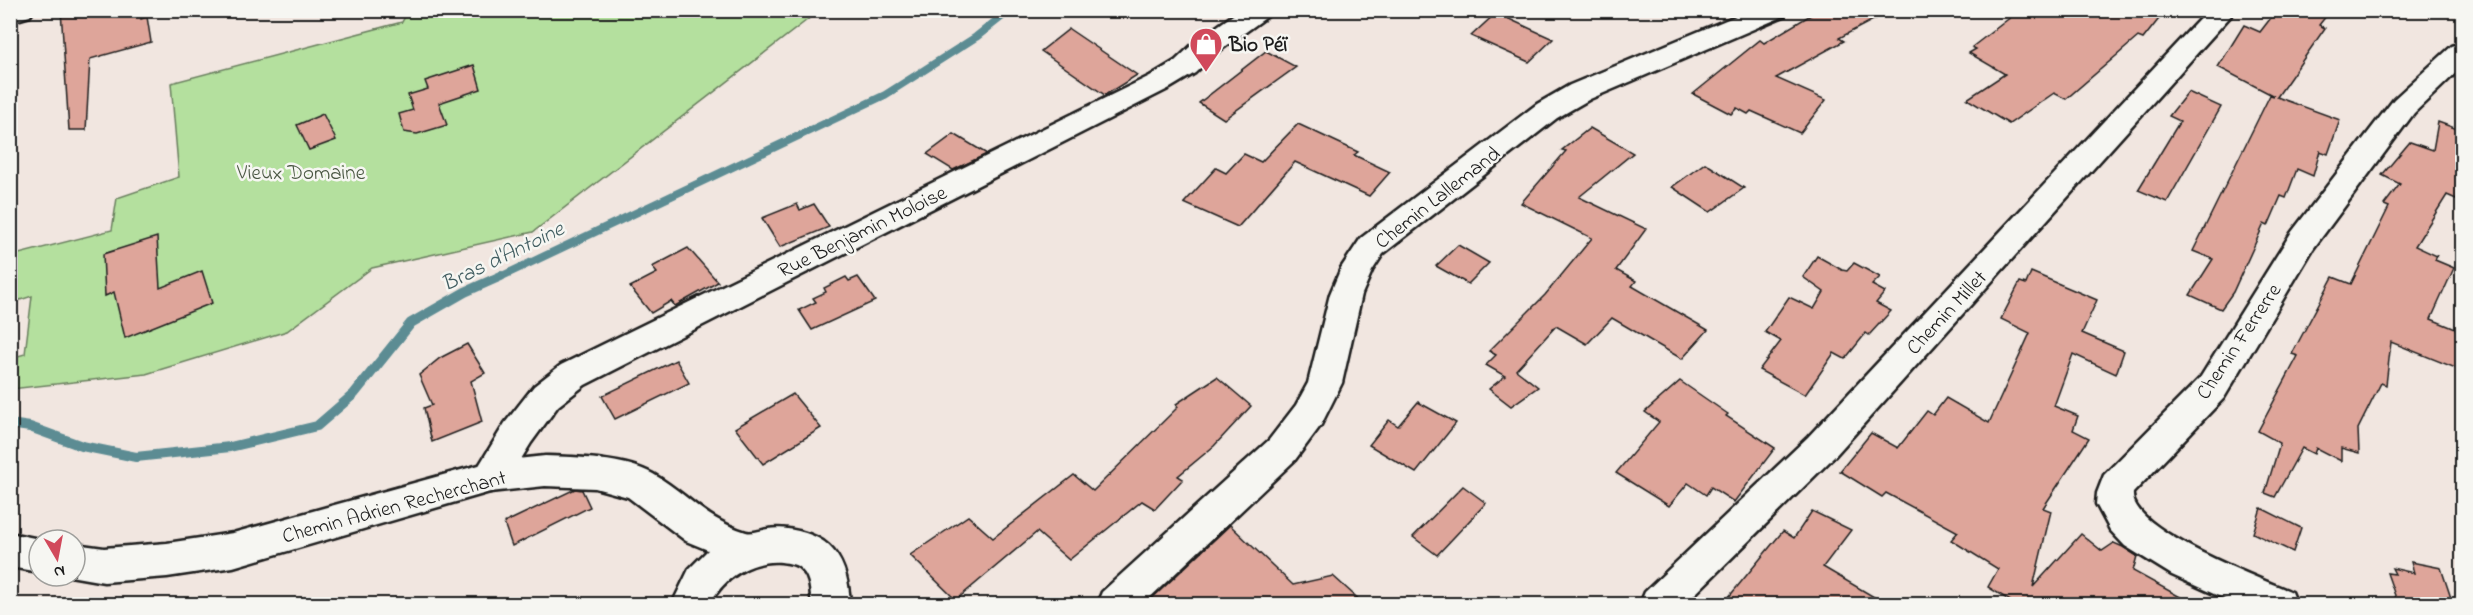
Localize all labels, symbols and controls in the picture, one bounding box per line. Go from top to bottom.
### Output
shop icon: Bio Péï [1188,26,1224,73]
place label: Bio Péï [1228,31,1288,61]
street label: Chemin Lallemand [1369,140,1507,257]
park label: Vieux Domaine [236,159,366,189]
street label: Rue Benjamin Moloise [773,179,953,287]
water label: Bras d'Antoine [437,214,571,301]
street label: Chemin Millet [1900,264,1995,363]
street label: Chemin Ferrerre [2190,278,2290,406]
street label: Chemin Adrien Recherchant [279,464,510,552]
north arrow [27,528,87,588]
text: N [52,558,67,584]

